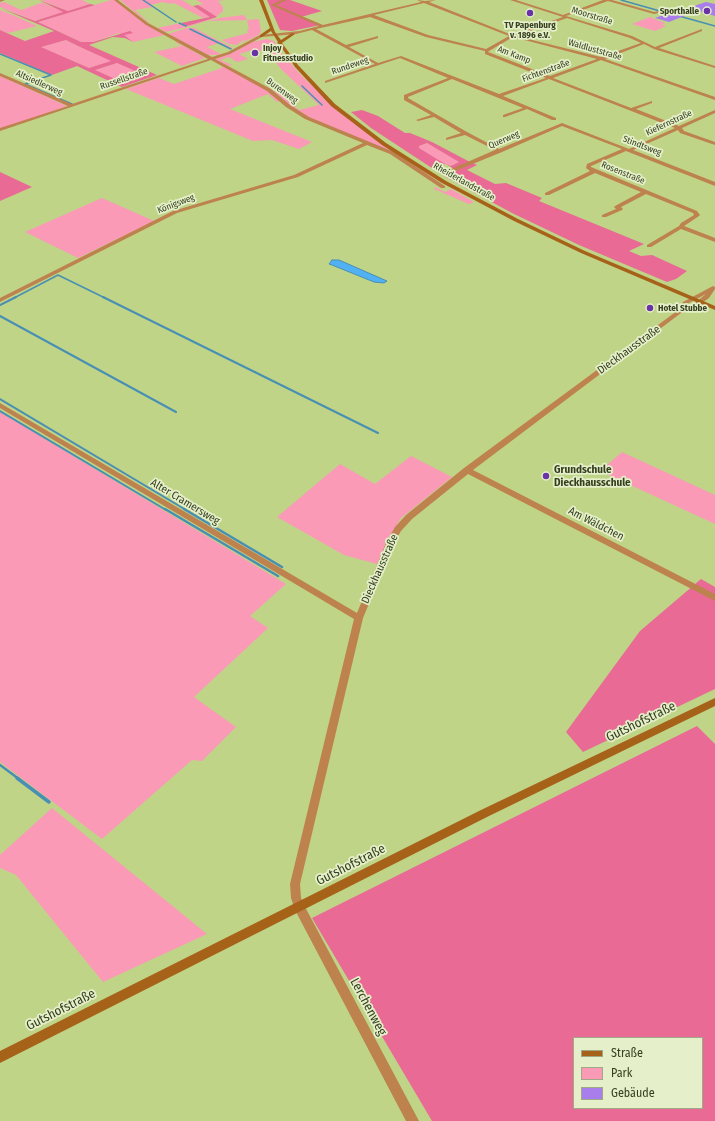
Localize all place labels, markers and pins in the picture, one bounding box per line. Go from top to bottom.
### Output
place label: Sporthalle [660,6,699,16]
marker: Sporthalle [702,6,712,16]
marker: TV Papenburg v. 1896 e.V. [525,8,535,18]
place label: TV Papenburg v. 1896 e.V. [504,20,556,41]
place label: Injoy Fitnessstudio [263,43,313,64]
marker: Injoy Fitnessstudio [250,48,260,58]
marker: Hotel Stubbe [645,303,655,313]
place label: Hotel Stubbe [658,303,707,313]
place label: Grundschule Dieckhausschule [554,463,631,489]
marker: Grundschule Dieckhausschule [541,471,551,481]

